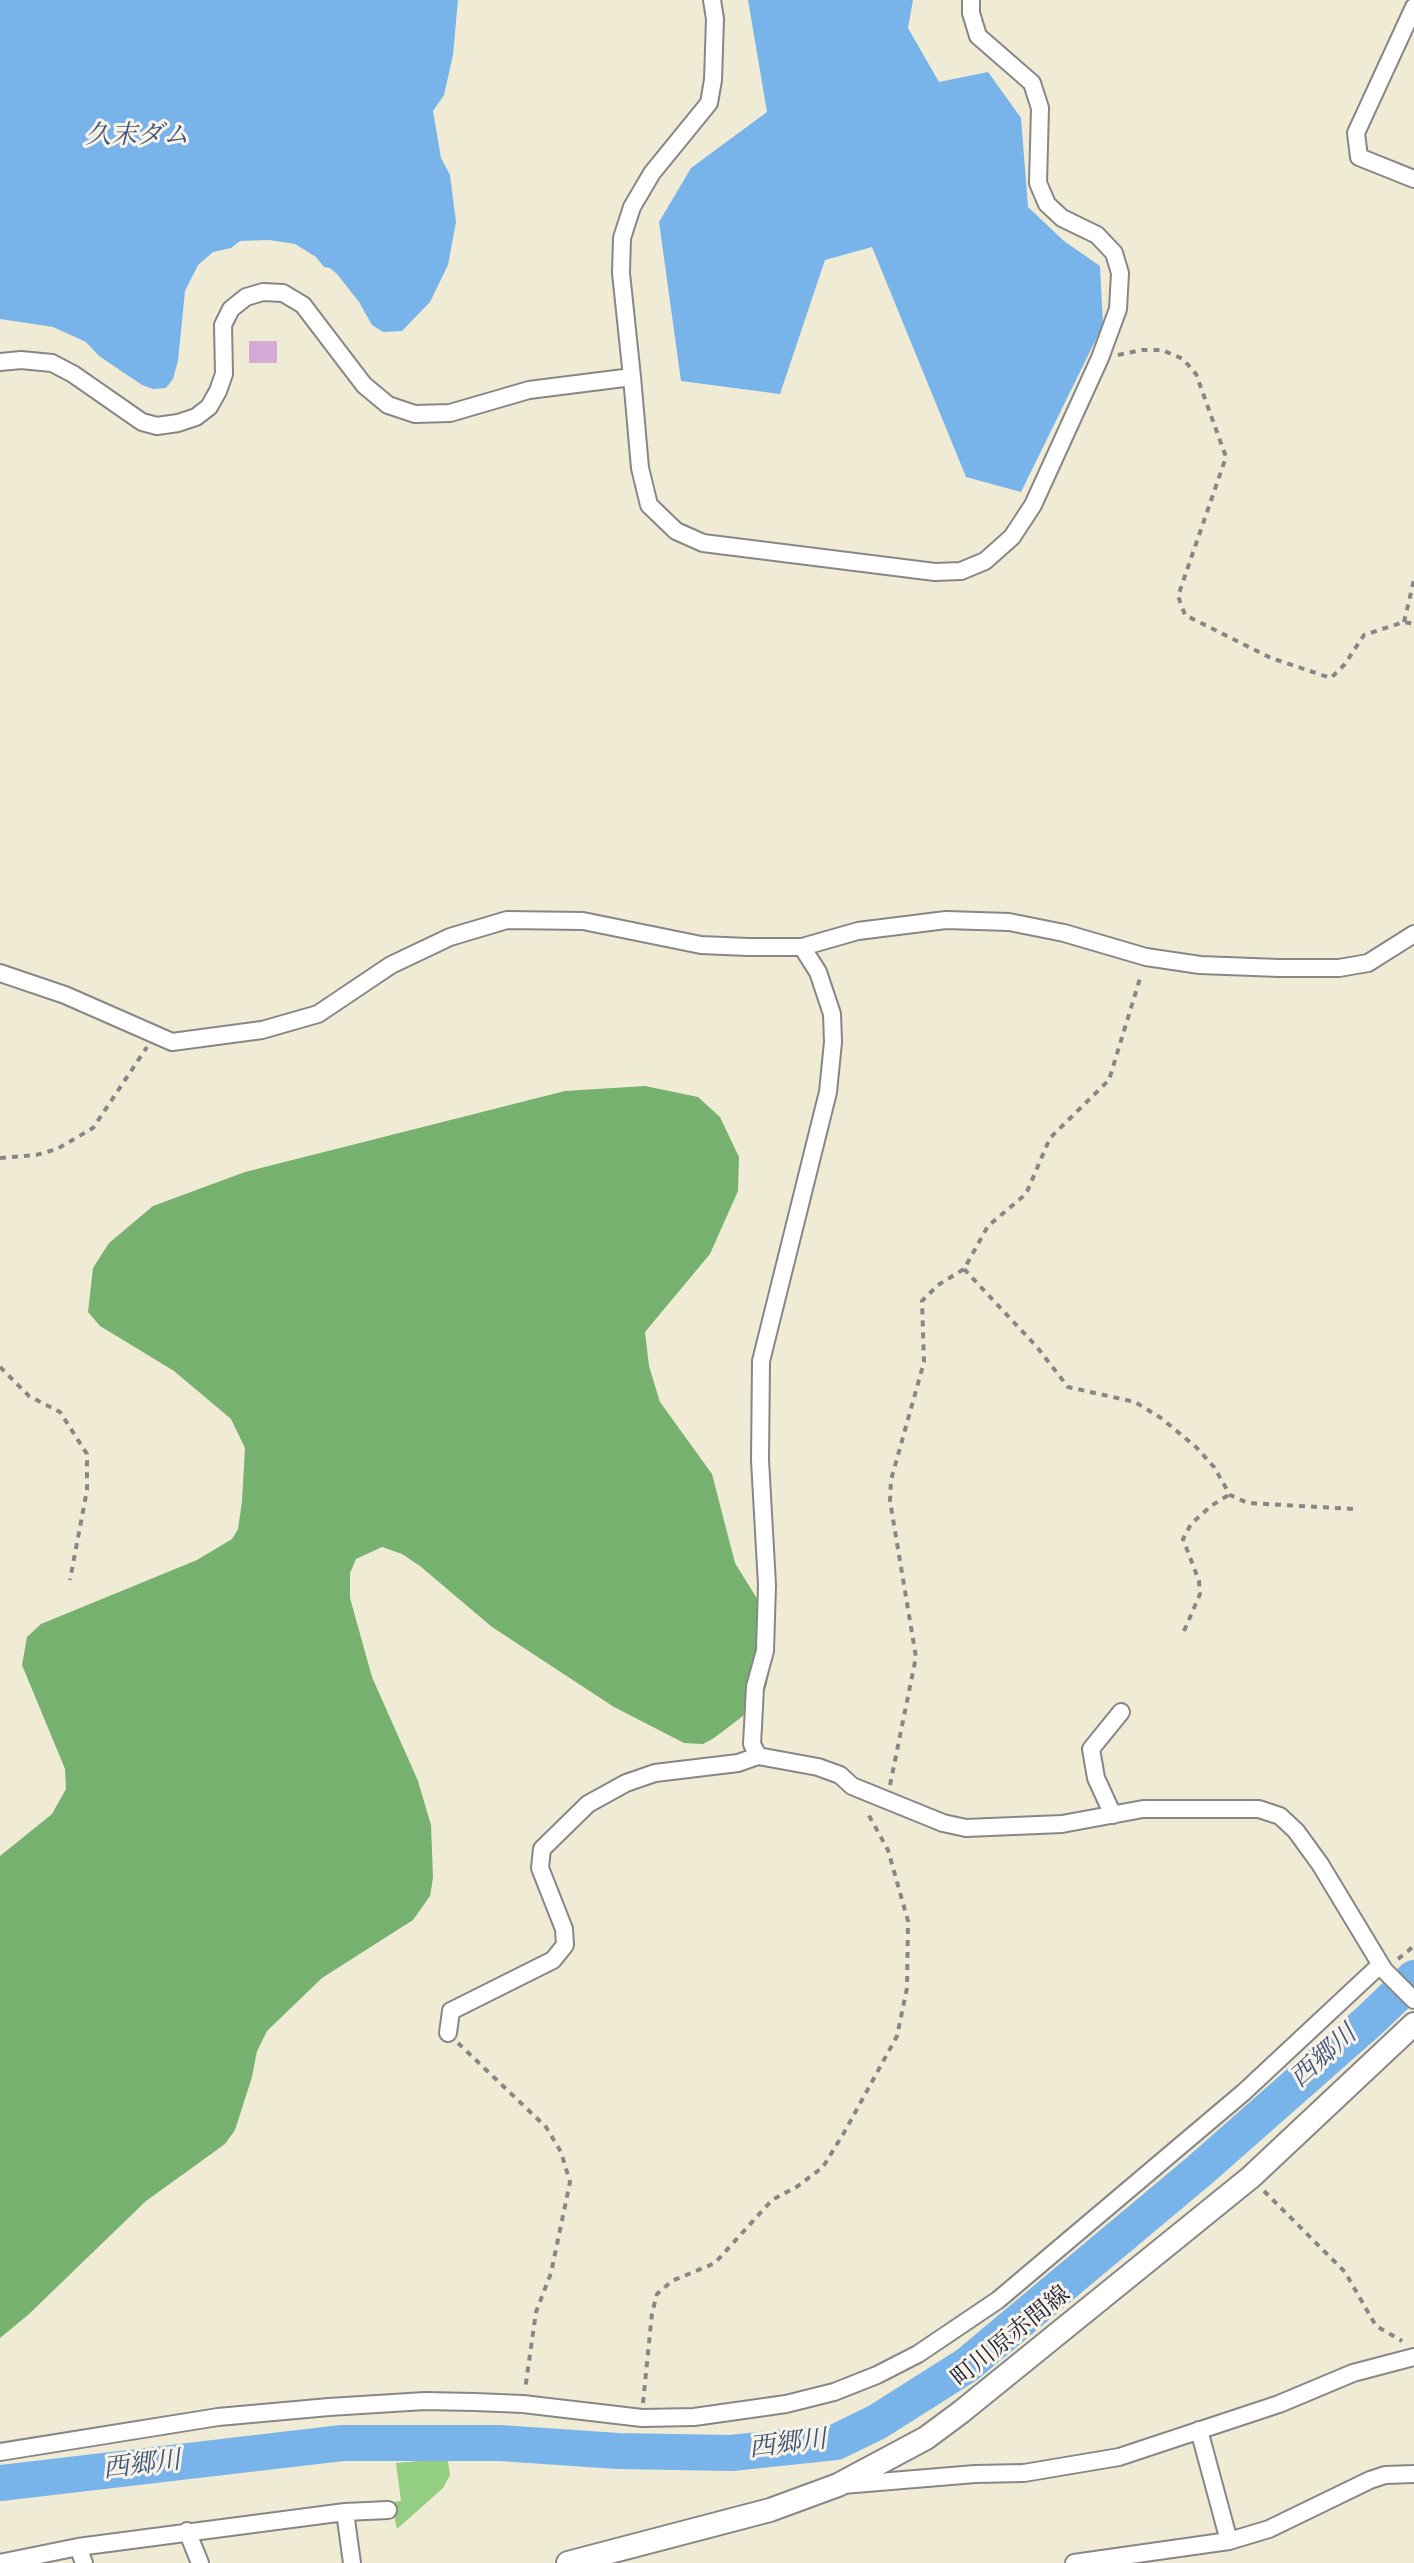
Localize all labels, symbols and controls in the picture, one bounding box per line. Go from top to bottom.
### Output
water label: 久末ダム [85,122,189,154]
water label: 西郷川 [1286,2020,1364,2096]
street label: 町川原赤間線 [947,2281,1077,2395]
water label: 西郷川 [747,2426,829,2466]
water label: 西郷川 [101,2447,183,2487]

